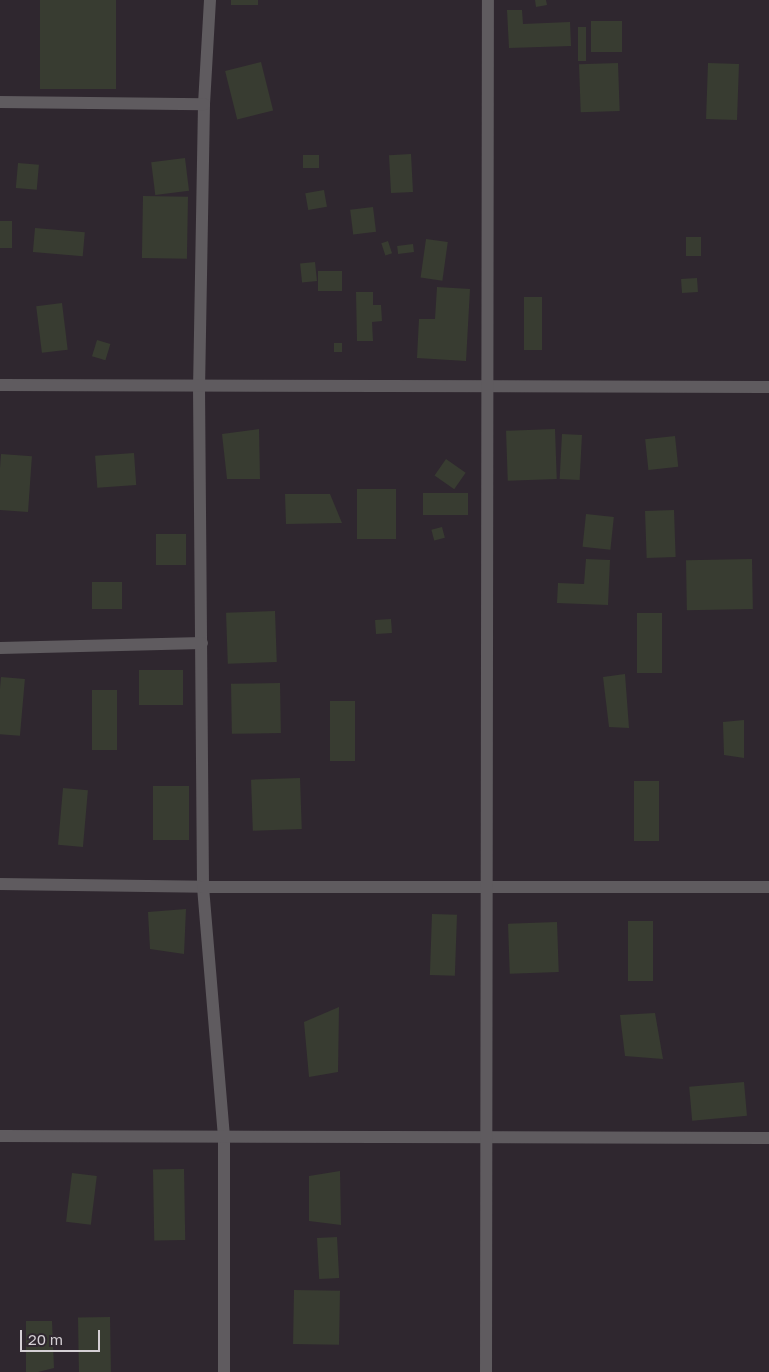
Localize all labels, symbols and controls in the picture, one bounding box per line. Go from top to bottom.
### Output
scale bar [22,1320,102,1352]
text: 20 m [28,1330,63,1348]

